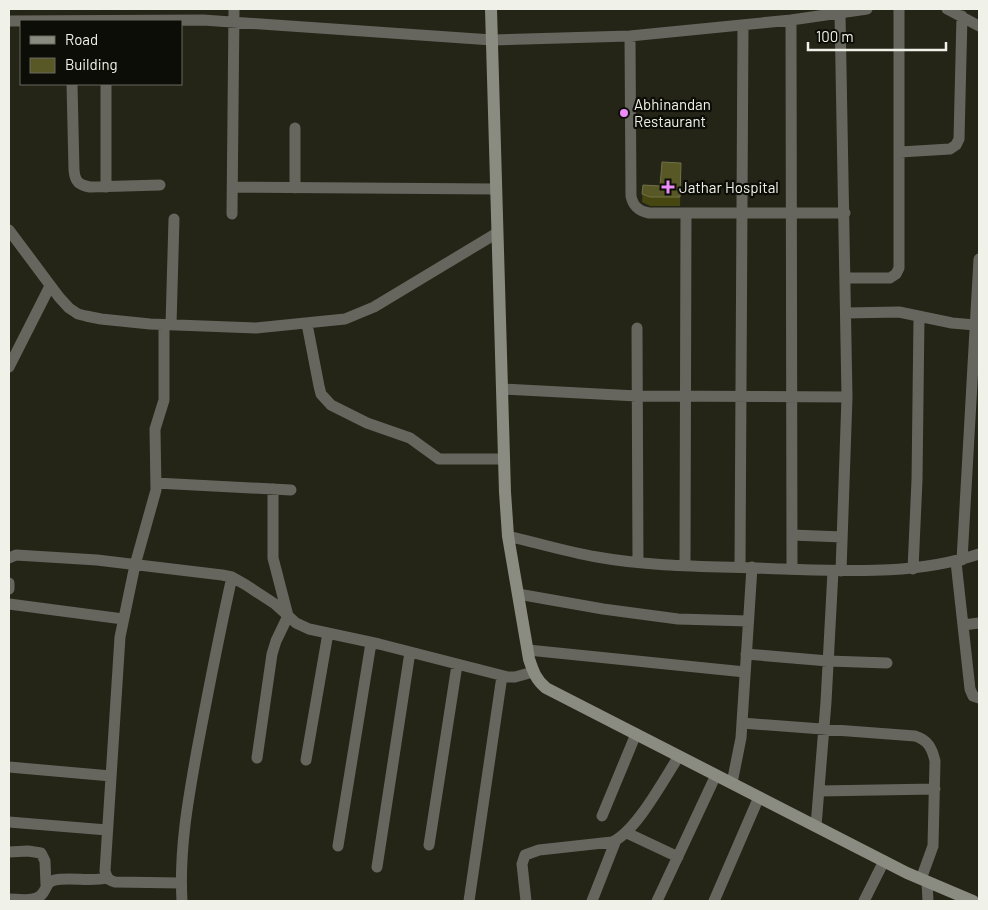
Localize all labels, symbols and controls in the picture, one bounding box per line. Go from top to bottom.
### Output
legend [20,20,182,85]
scale bar [808,20,946,52]
text: 100 m [816,27,854,45]
text: Road [65,30,98,48]
text: Building [65,55,118,73]
place label: Abhinandan Restaurant [634,95,711,130]
marker: Abhinandan Restaurant [618,107,630,119]
place label: Jathar Hospital [679,178,779,196]
marker: Jathar Hospital [661,180,675,194]

